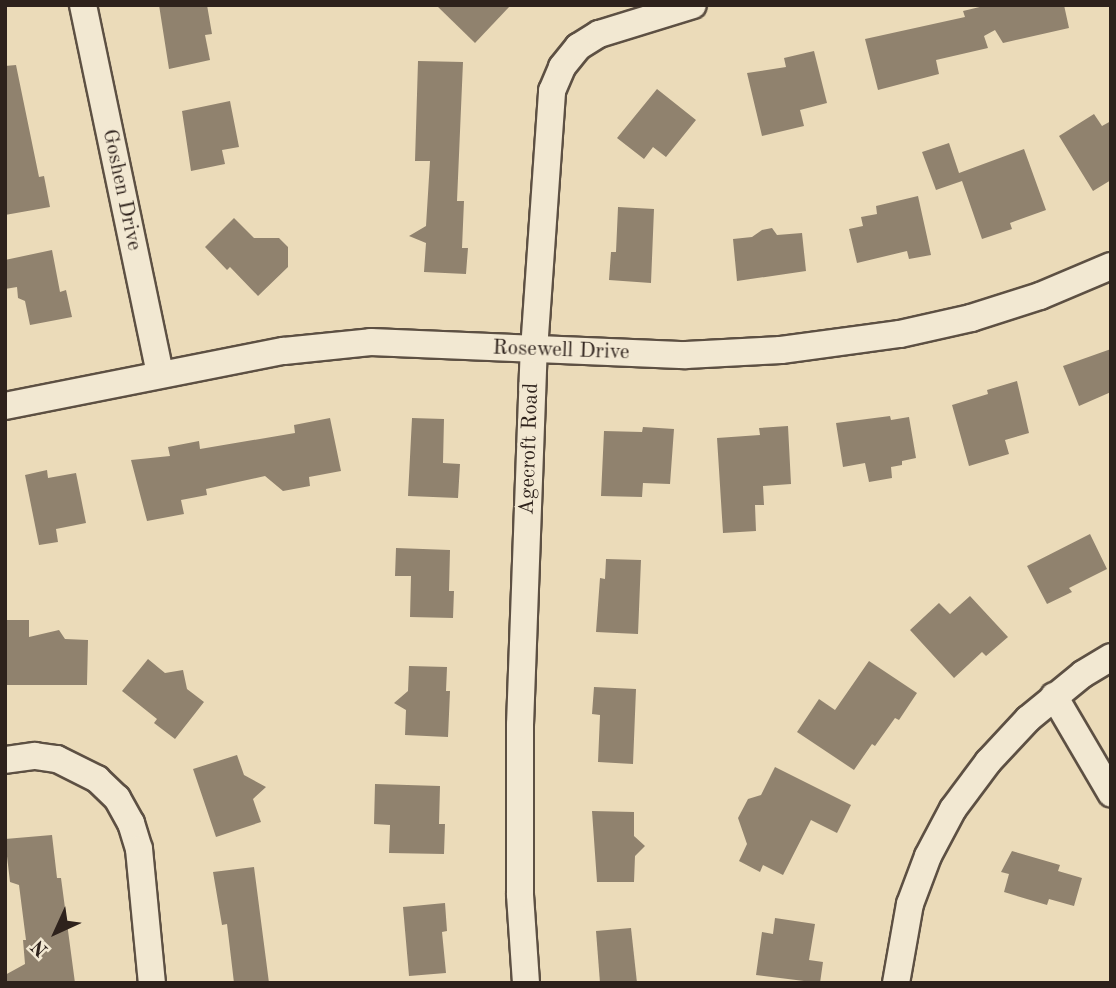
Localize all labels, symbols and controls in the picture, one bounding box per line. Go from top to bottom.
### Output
street label: Goshen Drive [96,127,146,253]
street label: Rosewell Drive [492,336,630,366]
street label: Agecroft Road [515,383,545,515]
north arrow [21,897,91,967]
text: N [29,935,53,959]

